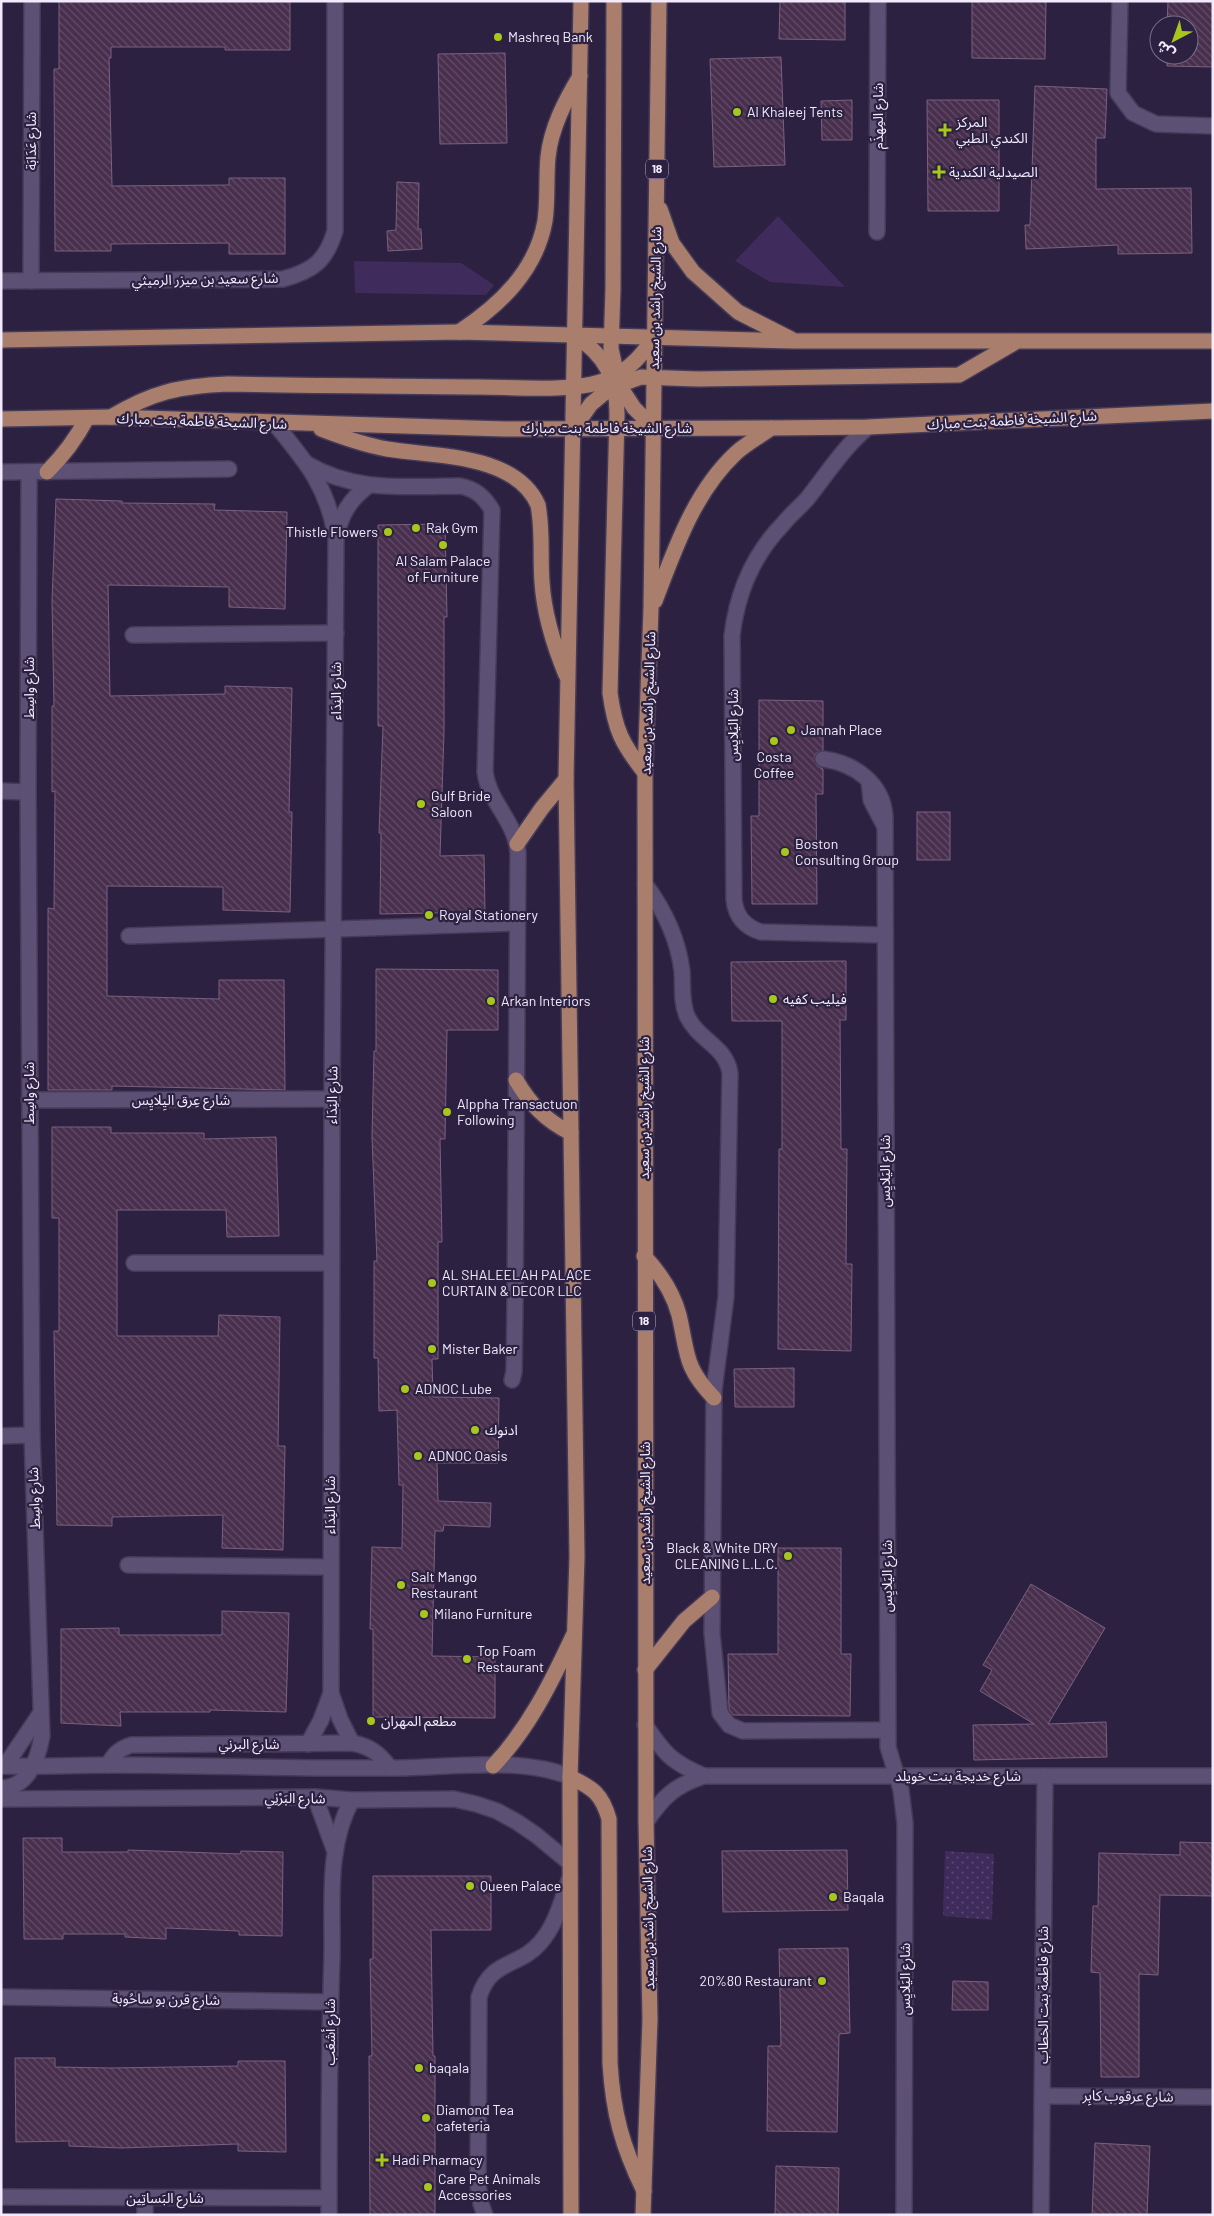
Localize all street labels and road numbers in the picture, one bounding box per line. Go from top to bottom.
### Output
street label: شارع المِهذَم [869,83,889,149]
street label: شارع عَدَابَة [22,112,42,170]
road number: 18 [646,160,668,178]
street label: شارع الشيخ راشد بن سعيد [645,226,667,370]
street label: شارع سعيد بن ميزر الرميثي [131,269,279,292]
street label: شارع الشيخة فاطمة بنت مبارك [927,407,1098,435]
street label: شارع الشيخة فاطمة بنت مبارك [117,409,287,435]
street label: شارع الشيخة فاطمة بنت مبارك [522,419,692,439]
street label: شارع الشيخ راشد بن سعيد [637,631,661,775]
street label: شارع واسِط [20,657,40,719]
street label: شارع النِدَاء [327,662,347,720]
street label: شارع اليَلايِس [724,689,744,761]
street label: شارع الشيخ راشد بن سعيد [635,1036,655,1180]
street label: شارع واسِط [20,1062,40,1124]
street label: شارع النِدَاء [322,1066,344,1124]
street label: شارع عِرق اليِلايِس [132,1091,230,1111]
street label: شارع اليَلايِس [876,1135,896,1207]
road number: 18 [633,1312,655,1330]
street label: شارع الشيخ راشد بن سعيد [636,1441,656,1585]
street label: شارع واسِط [24,1466,46,1529]
street label: شارع النِدَاء [321,1476,341,1534]
street label: شارع اليَلايِس [878,1540,898,1612]
street label: شارع البرني [218,1735,280,1755]
street label: شارع خديجة بنت خويلد [895,1767,1021,1787]
street label: شارع البَرْنِي [264,1788,326,1810]
street label: شارع الشيخ راشد بن سعيد [638,1846,660,1990]
street label: شارع فاطمة بنت الخطاب [1034,1926,1054,2064]
street label: شارع اليَلايِس [896,1943,916,2015]
street label: شارع قرن بو ساحُوبة [112,1989,220,2011]
street label: شارع أشعَب [321,1999,341,2065]
street label: شارع عرقوب كابِر [1081,2086,1174,2108]
street label: شارع البَساتِين [126,2189,204,2209]

